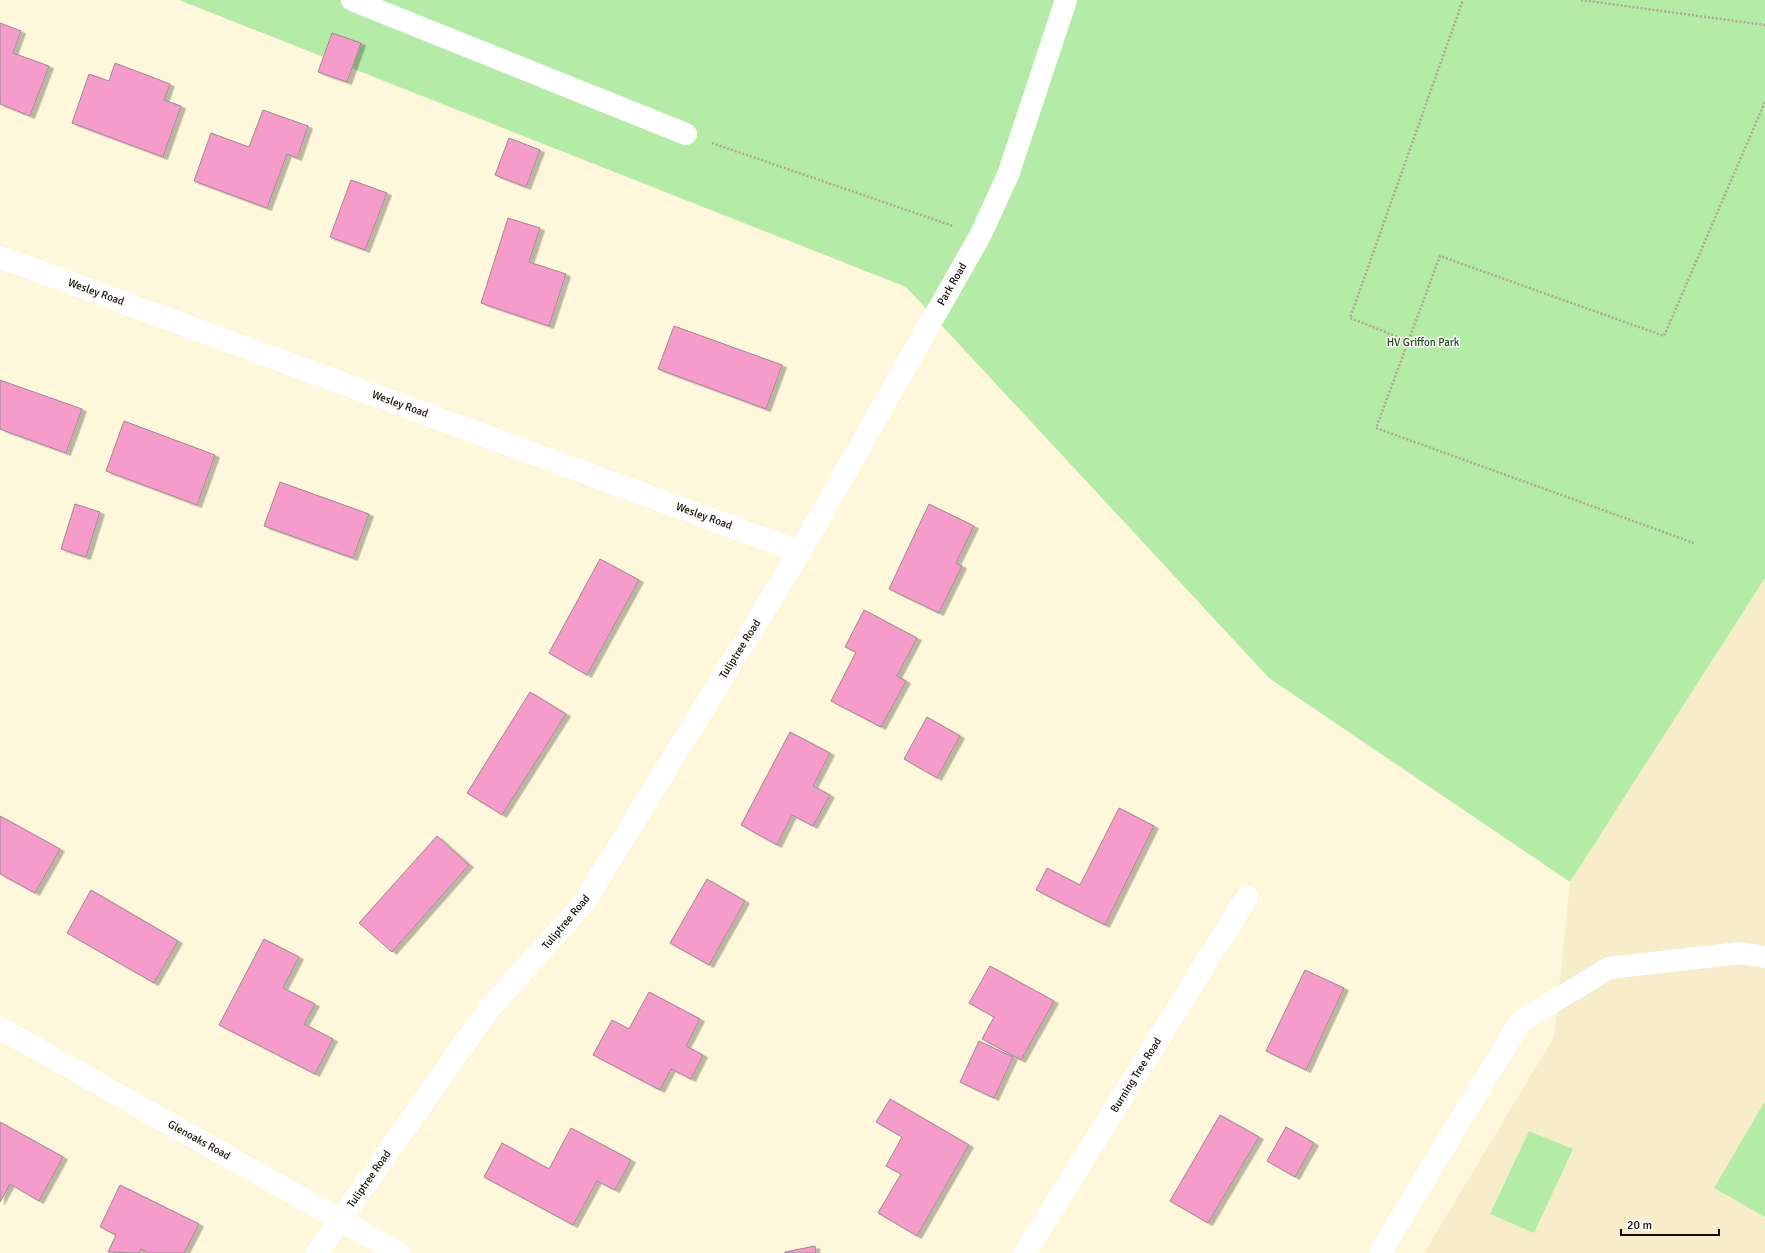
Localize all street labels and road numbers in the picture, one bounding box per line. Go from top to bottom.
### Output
street label: Park Road [935,260,969,308]
street label: Wesley Road [66,276,126,308]
street label: Wesley Road [370,388,430,420]
street label: Wesley Road [674,500,734,532]
street label: Tuliptree Road [717,617,763,681]
street label: Tuliptree Road [539,892,593,952]
street label: Burning Tree Road [1108,1035,1164,1115]
street label: Glenoaks Road [166,1118,233,1163]
street label: Tuliptree Road [344,1148,394,1210]

